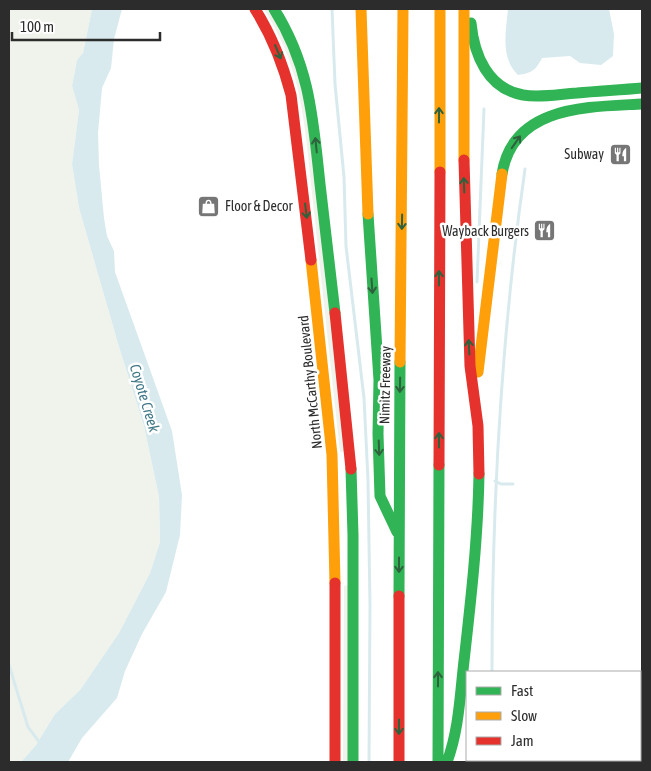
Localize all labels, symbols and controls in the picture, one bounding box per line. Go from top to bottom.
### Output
scale bar [12,10,160,42]
text: 100 m [20,18,54,35]
one-way arrow [274,44,283,59]
one-way arrow [434,107,444,124]
one-way arrow [511,135,521,149]
one-way arrow [312,137,321,153]
restaurant icon: Subway [608,142,632,166]
place label: Subway [564,146,604,162]
one-way arrow [460,177,469,193]
shop icon: Floor & Decor [197,194,221,218]
place label: Floor & Decor [225,198,294,214]
one-way arrow [301,203,311,219]
one-way arrow [397,214,407,230]
restaurant icon: Wayback Burgers [533,219,557,243]
place label: Wayback Burgers [442,223,529,239]
one-way arrow [434,270,444,286]
one-way arrow [367,277,376,293]
street label: North McCarthy Boulevard [295,314,325,450]
one-way arrow [465,340,474,356]
street label: Nimitz Freeway [376,346,394,424]
water label: Coyote Creek [127,362,164,435]
one-way arrow [395,376,405,393]
one-way arrow [434,432,444,448]
one-way arrow [374,440,383,456]
one-way arrow [394,556,404,573]
one-way arrow [433,671,443,687]
legend [466,671,641,761]
text: Fast [511,682,533,699]
text: Slow [511,707,537,724]
one-way arrow [394,719,404,735]
text: Jam [511,732,534,749]

